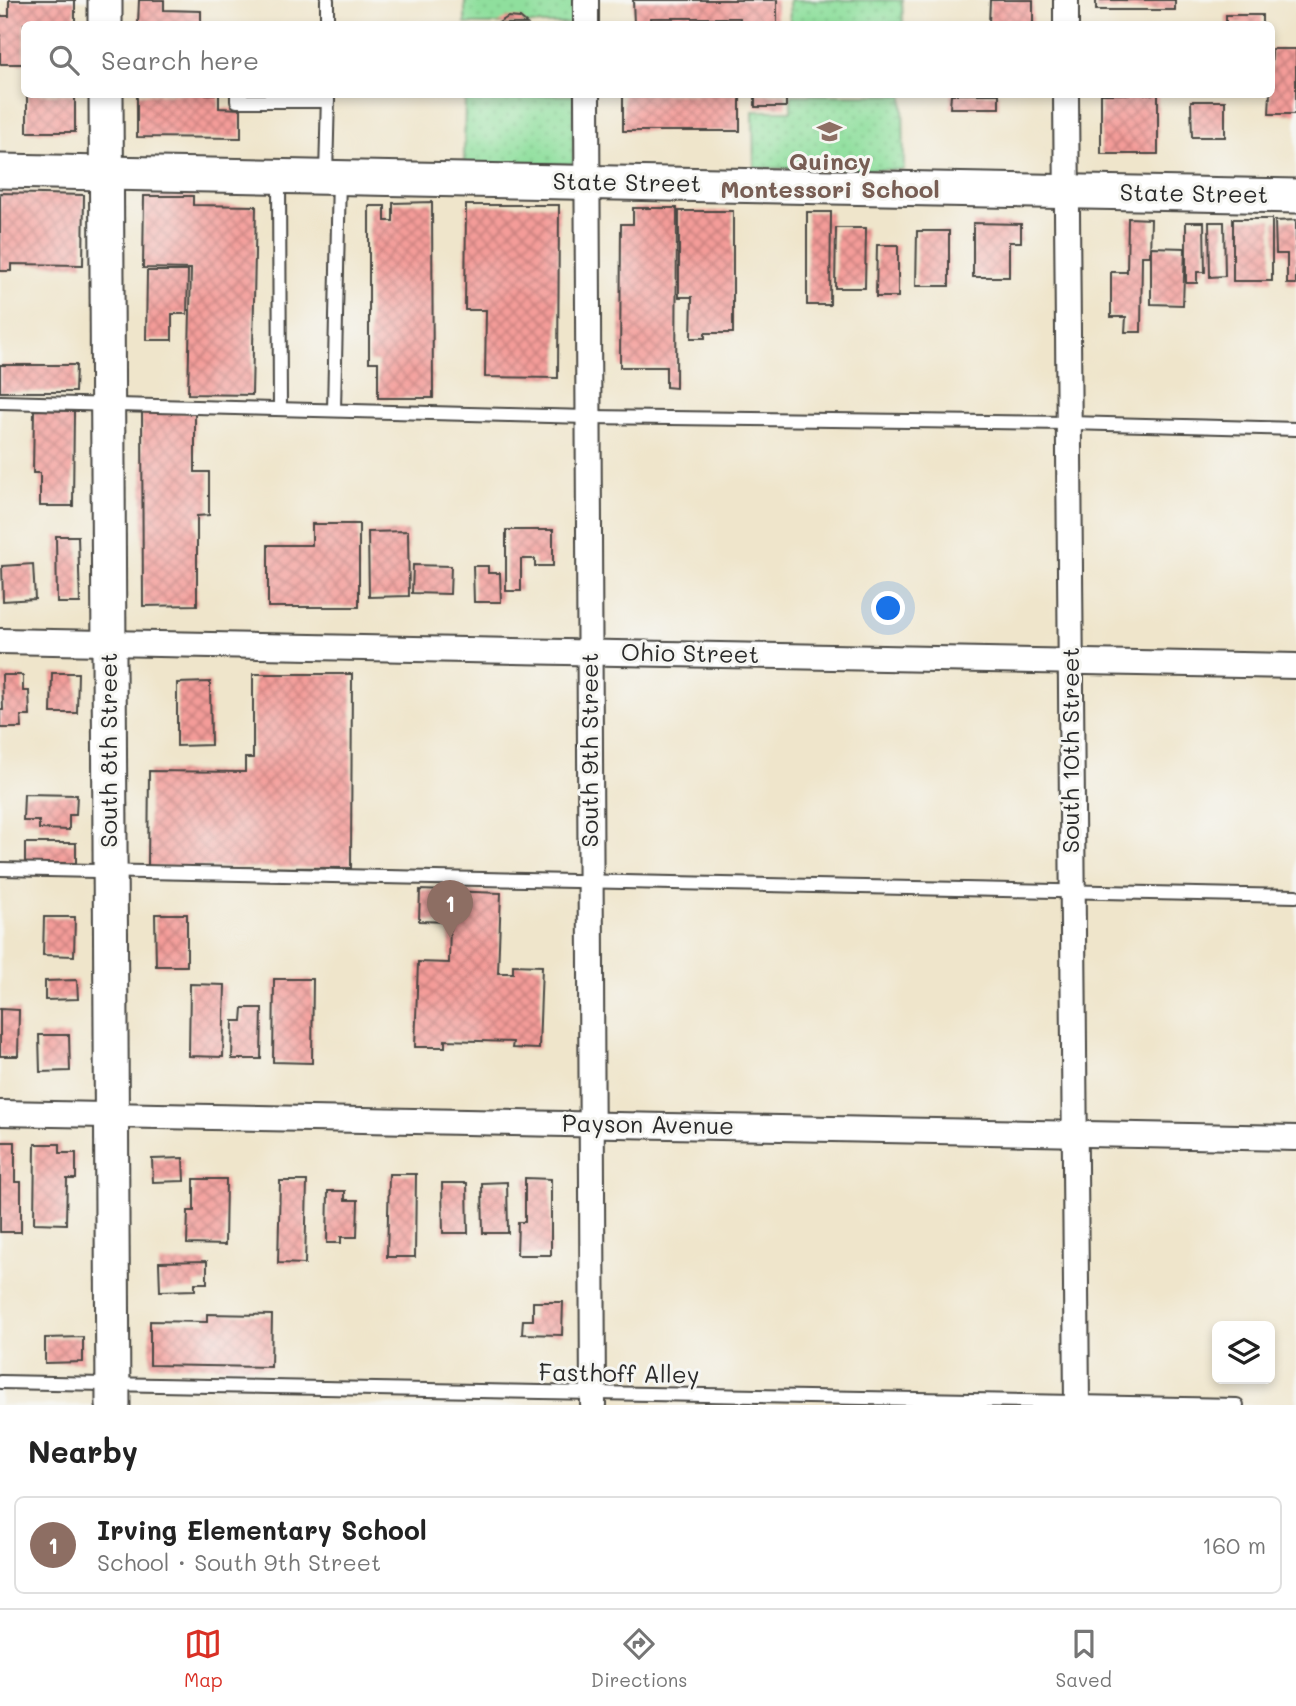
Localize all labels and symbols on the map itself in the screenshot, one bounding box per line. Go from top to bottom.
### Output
school or university icon: Quincy Montessori School [816,117,844,145]
place label: Quincy Montessori School [720,145,940,204]
street label: State Street [553,165,702,198]
street label: State Street [1120,176,1269,209]
your location [871,591,905,625]
street label: Ohio Street [621,636,759,669]
street label: South 10th Street [1054,647,1085,853]
street label: South 8th Street [92,652,123,848]
street label: South 9th Street [573,653,604,848]
pin: 1 [427,880,473,938]
street label: Payson Avenue [562,1107,734,1140]
street label: Fasthoff Alley [538,1356,700,1389]

